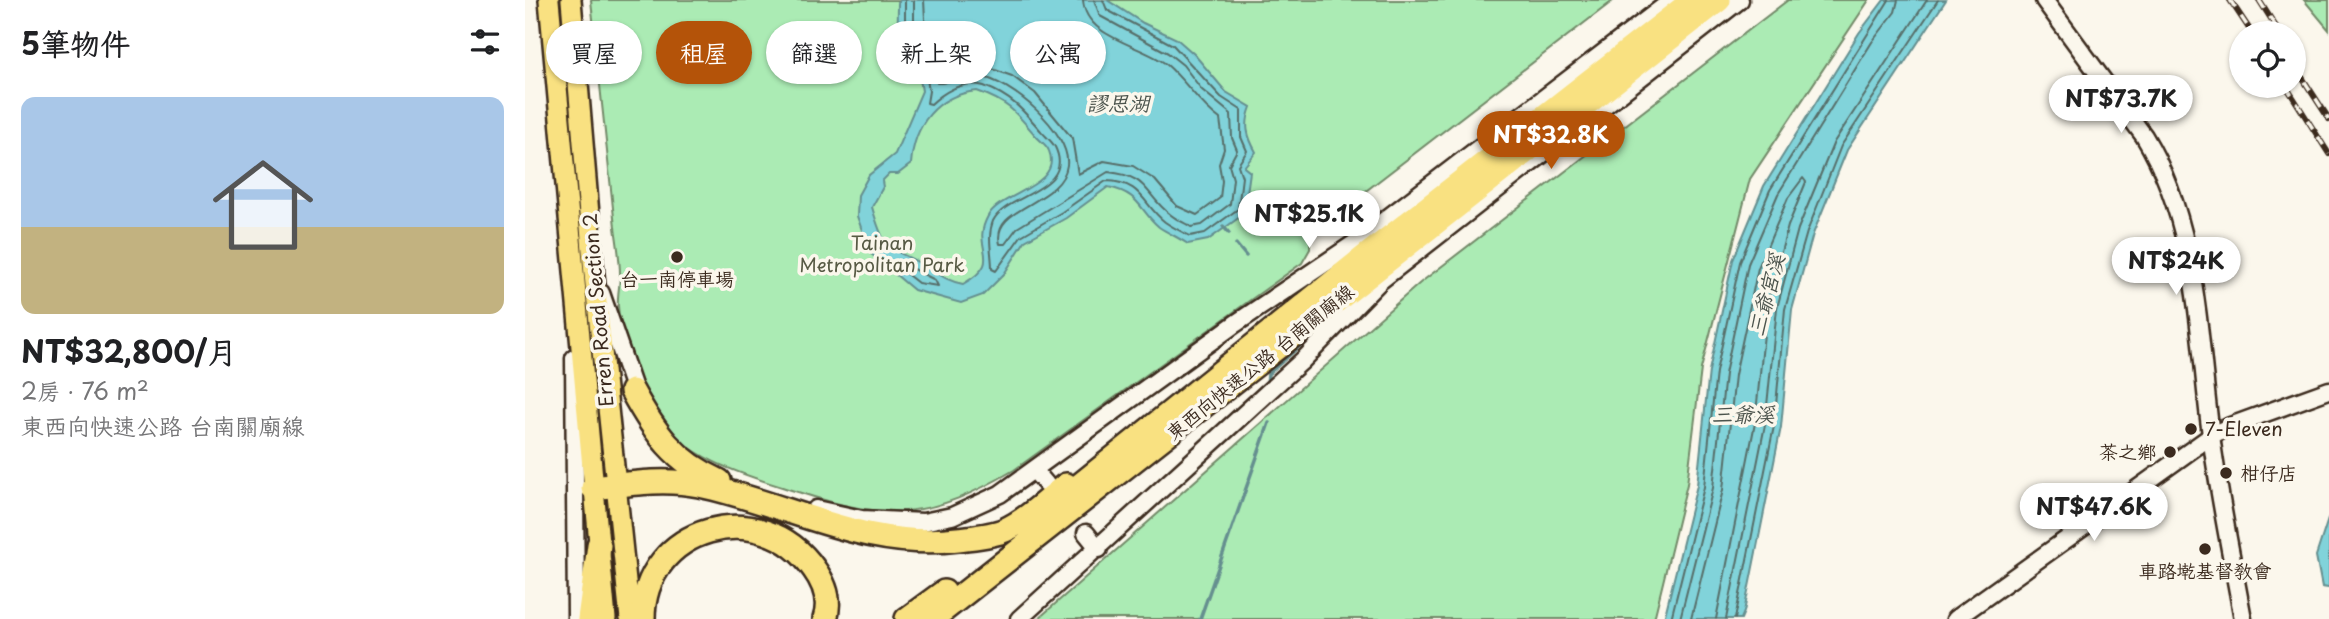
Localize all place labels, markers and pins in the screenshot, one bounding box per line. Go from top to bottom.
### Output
pin: NT$73.7K [2049,76,2193,135]
pin: NT$32.8K [1479,111,1623,171]
pin: NT$25.1K [1237,190,1381,250]
pin: NT$24K [2119,238,2233,297]
marker: 台一南停車場 [669,249,685,265]
place label: 台一南停車場 [620,264,734,292]
place label: 7-Eleven [2205,414,2283,442]
marker: 7-Eleven [2183,421,2199,437]
place label: 茶之鄉 [2099,437,2156,465]
marker: 茶之鄉 [2162,444,2178,460]
place label: 柑仔店 [2240,458,2297,486]
marker: 柑仔店 [2218,465,2234,481]
pin: NT$47.6K [2022,484,2166,543]
marker: 車路墘基督教會 [2197,541,2213,557]
place label: 車路墘基督教會 [2138,556,2272,584]

